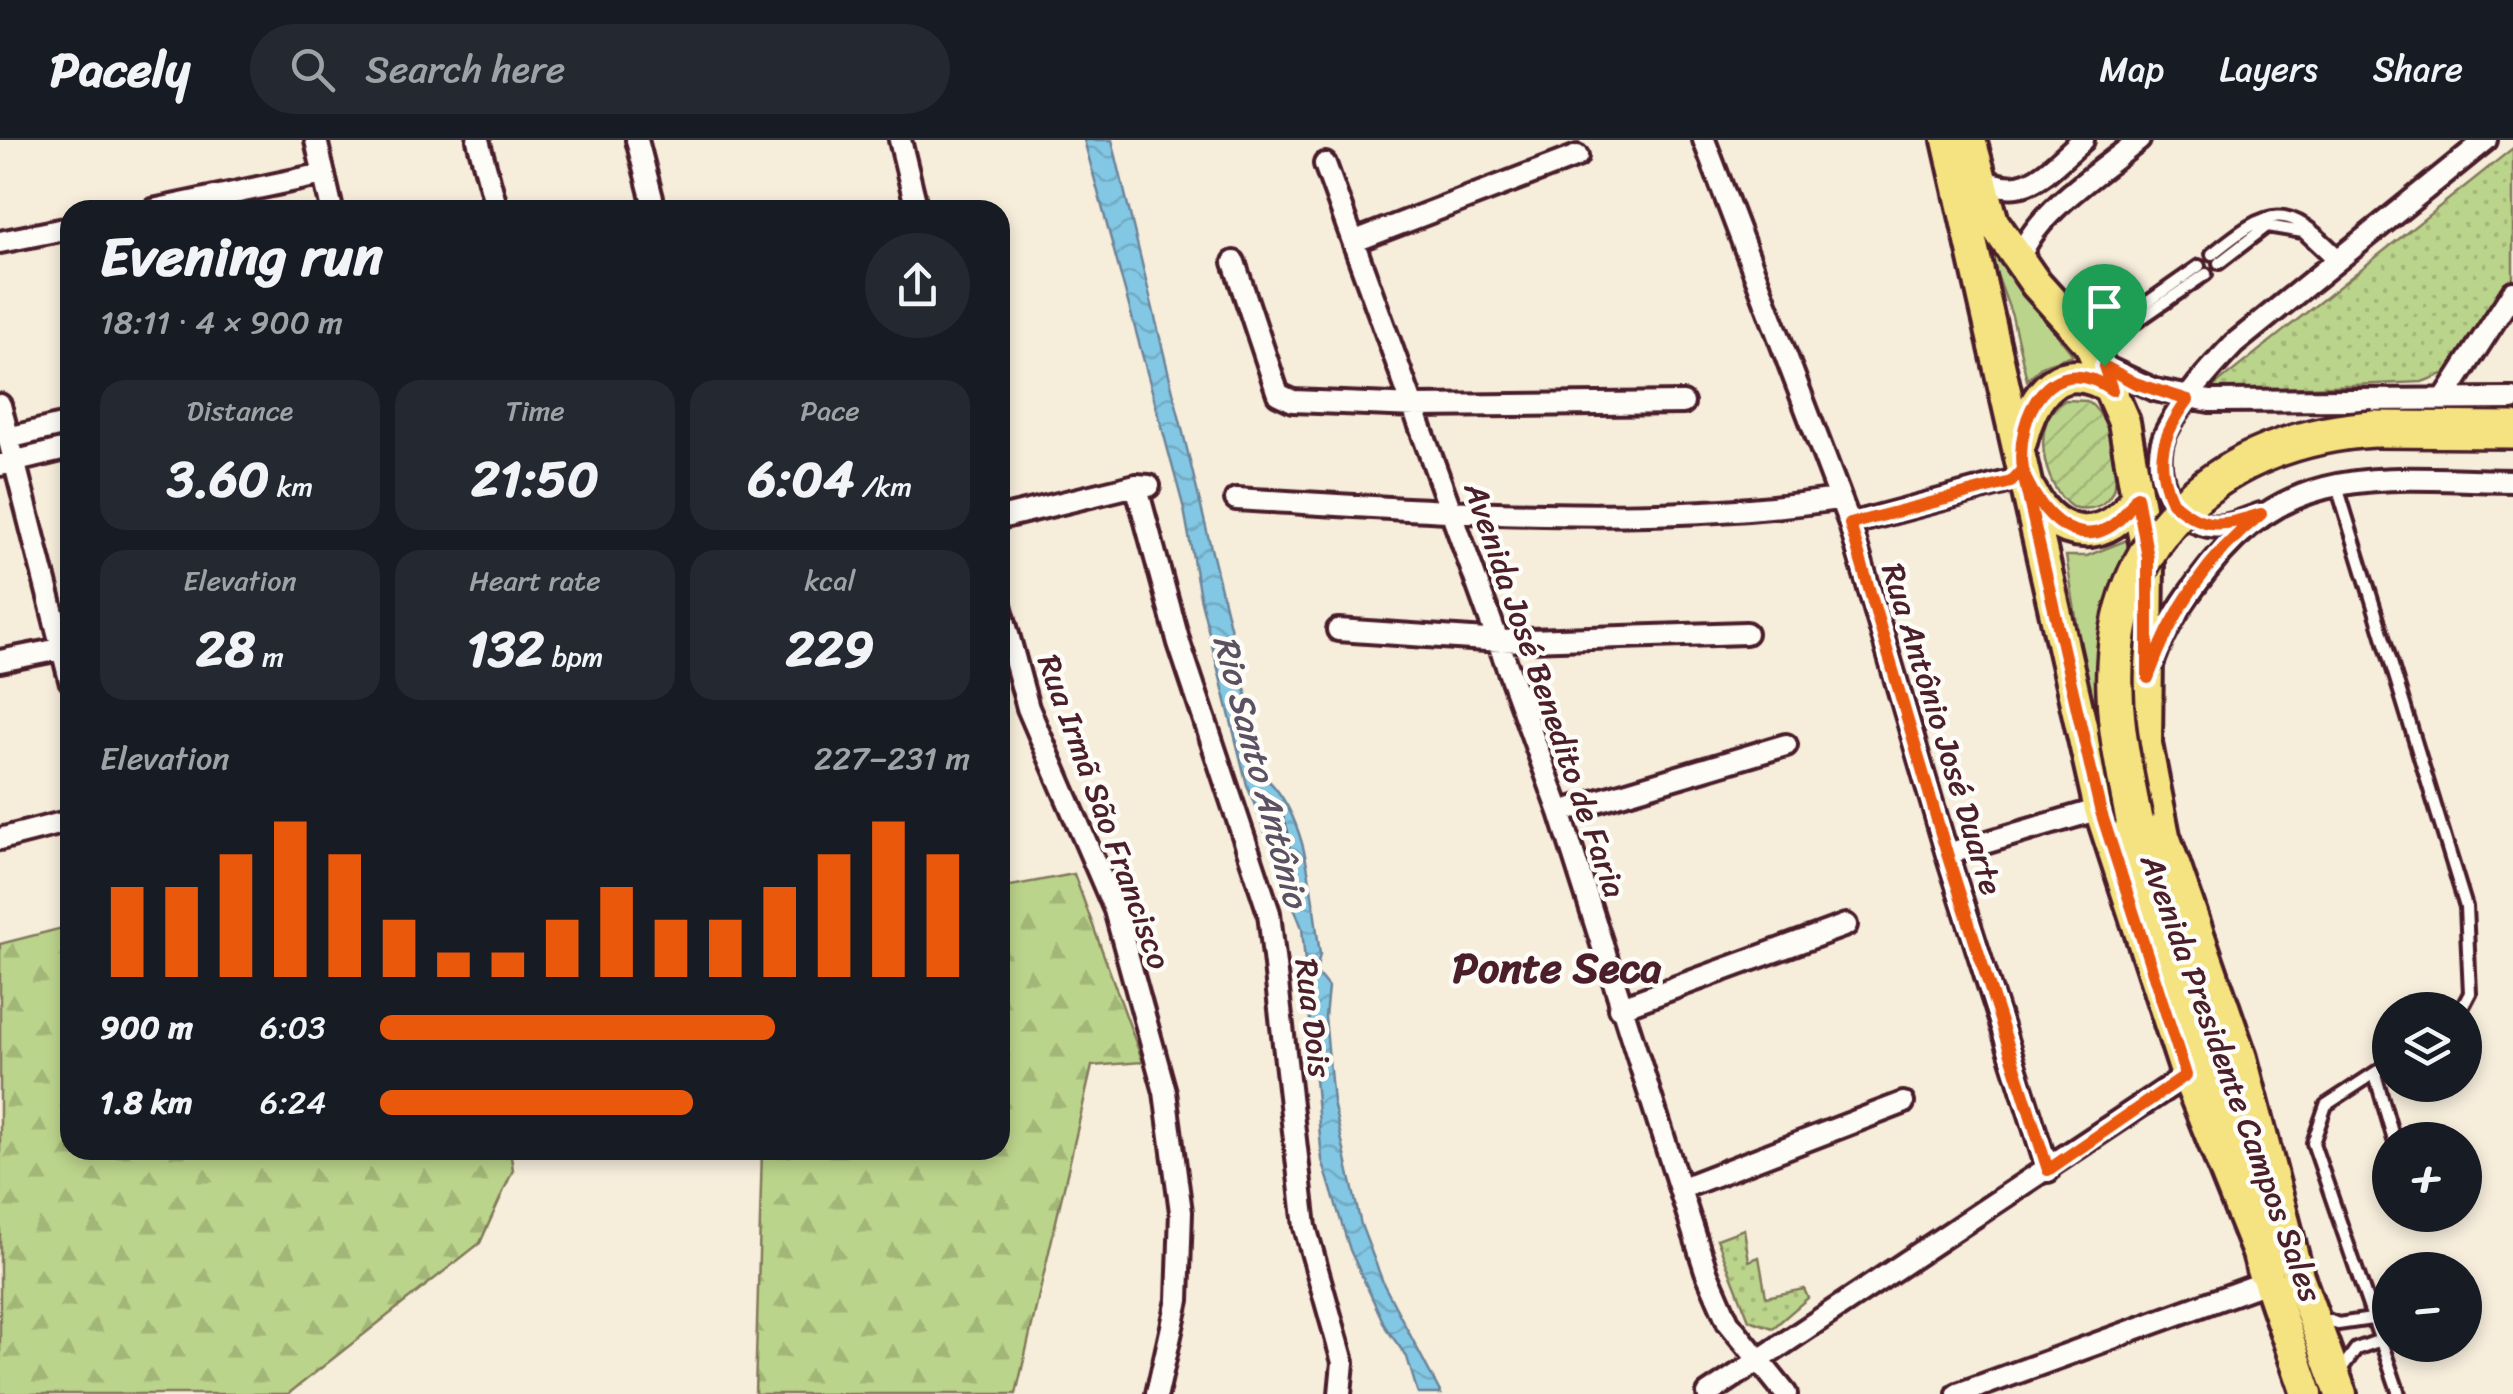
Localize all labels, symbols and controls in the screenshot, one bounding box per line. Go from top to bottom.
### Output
search box [250,24,950,114]
text: Pacely [50,27,190,112]
text: Search here [365,36,565,103]
text: Map [2100,38,2164,100]
text: Layers [2219,38,2318,100]
text: Share [2373,38,2463,100]
icon: search [285,42,340,97]
text: Evening run [100,208,383,305]
button: share [865,233,970,338]
pin [2062,264,2147,367]
icon: arrive [2077,279,2132,334]
text: 18:11 · 4 × 900 m [100,294,343,351]
text: Distance [187,386,293,435]
text: Time [505,386,565,435]
text: Pace [800,386,860,435]
text: 3.60 [167,435,269,524]
text: 21:50 [471,435,599,524]
text: 6:04 [748,435,854,524]
text: km [269,462,313,511]
text: /km [854,462,912,511]
street label: Avenida José Benedito de Faria [1447,473,1643,906]
text: Elevation [183,556,297,605]
text: Heart rate [469,556,601,605]
text: kcal [805,556,855,605]
street label: Rua Antônio José Duarte [1864,556,2020,902]
text: 28 [196,605,255,694]
text: 132 [467,605,544,694]
text: 229 [786,605,874,694]
water label: Rio Santo Antônio [1195,628,1328,916]
text: m [255,632,284,681]
text: bpm [544,632,603,681]
street label: Rua Irmã São Francisco [1020,646,1188,978]
text: Elevation [100,730,230,787]
text: 227–231 m [814,730,970,787]
street label: Avenida Presidente Campos Sales [2123,845,2339,1310]
district label: Ponte Seca [1453,931,1662,1005]
street label: Rua Dois [1277,955,1349,1081]
map controls [2372,992,2482,1362]
button: layers [2372,992,2482,1102]
text: 900 m [100,999,193,1056]
text: 6:03 [260,999,326,1056]
text: 1.8 km [100,1074,193,1131]
text: 6:24 [260,1074,326,1131]
button: + [2372,1122,2482,1232]
button: − [2372,1252,2482,1362]

